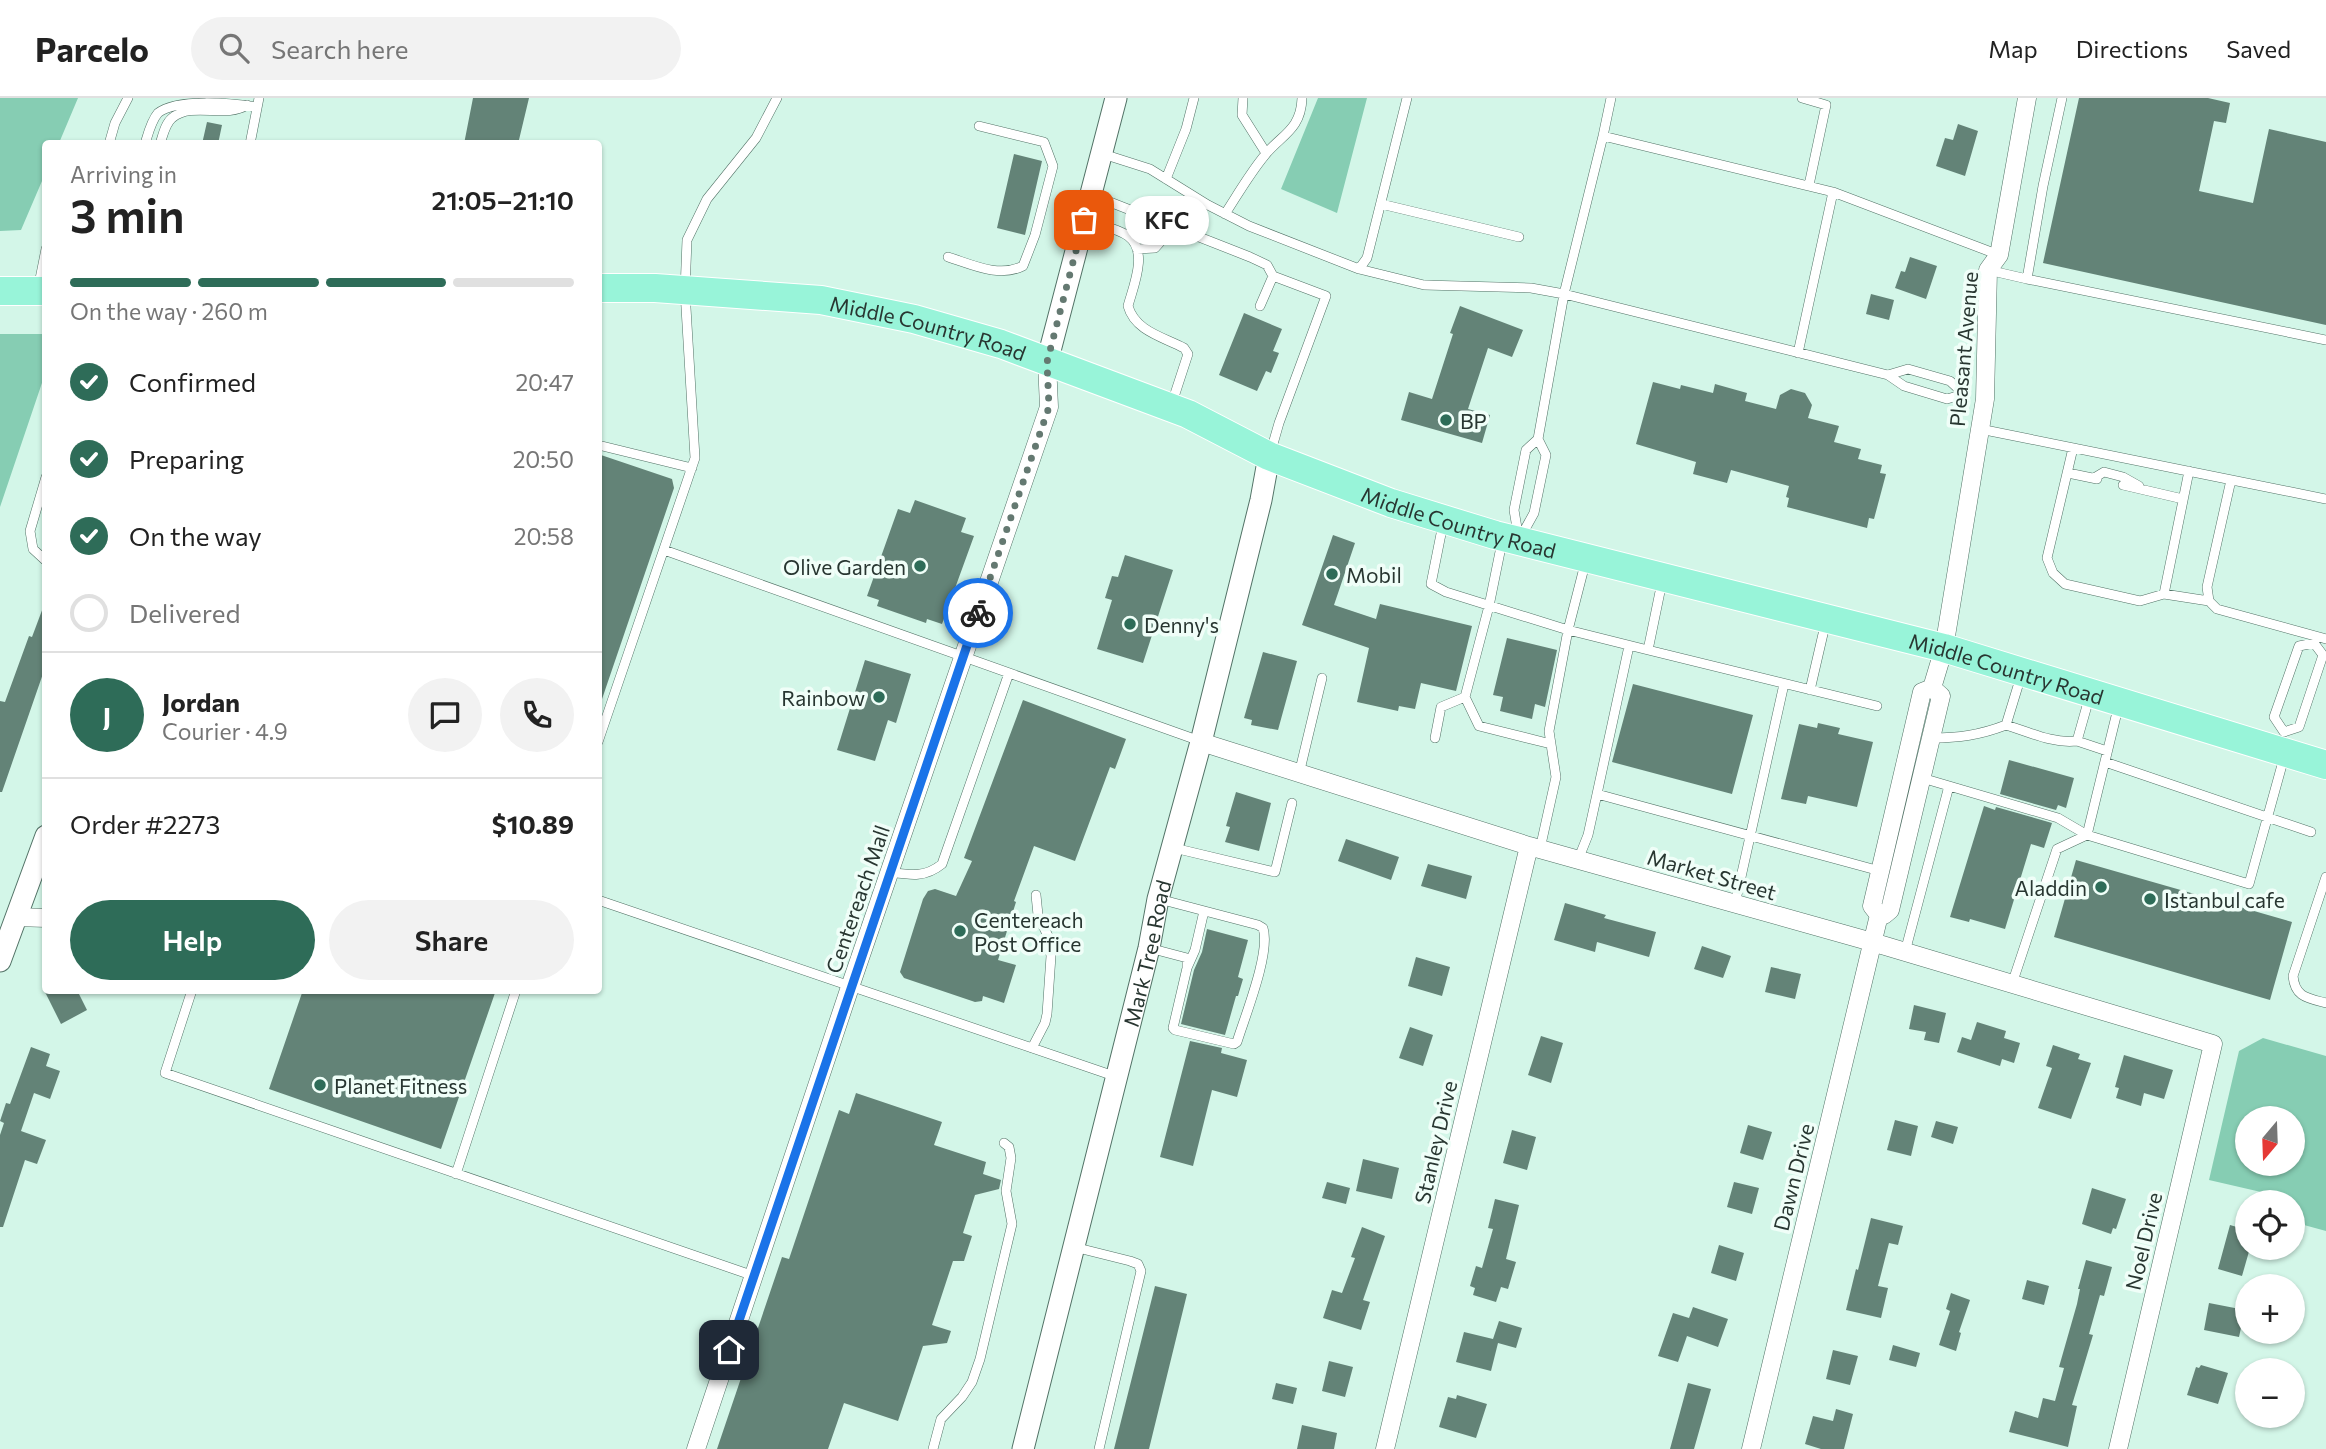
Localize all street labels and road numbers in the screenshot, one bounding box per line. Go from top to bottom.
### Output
street label: Pleasant Avenue [1944,270,1982,428]
street label: Middle Country Road [828,290,1030,365]
street label: Middle Country Road [1358,480,1559,562]
street label: Middle Country Road [1907,627,2107,709]
street label: Centereach Mall [820,822,894,976]
street label: Market Street [1645,844,1779,904]
street label: Mark Tree Road [1117,877,1175,1029]
street label: Stanley Drive [1409,1078,1461,1206]
street label: Dawn Drive [1768,1121,1818,1233]
street label: Noel Drive [2120,1190,2166,1292]

